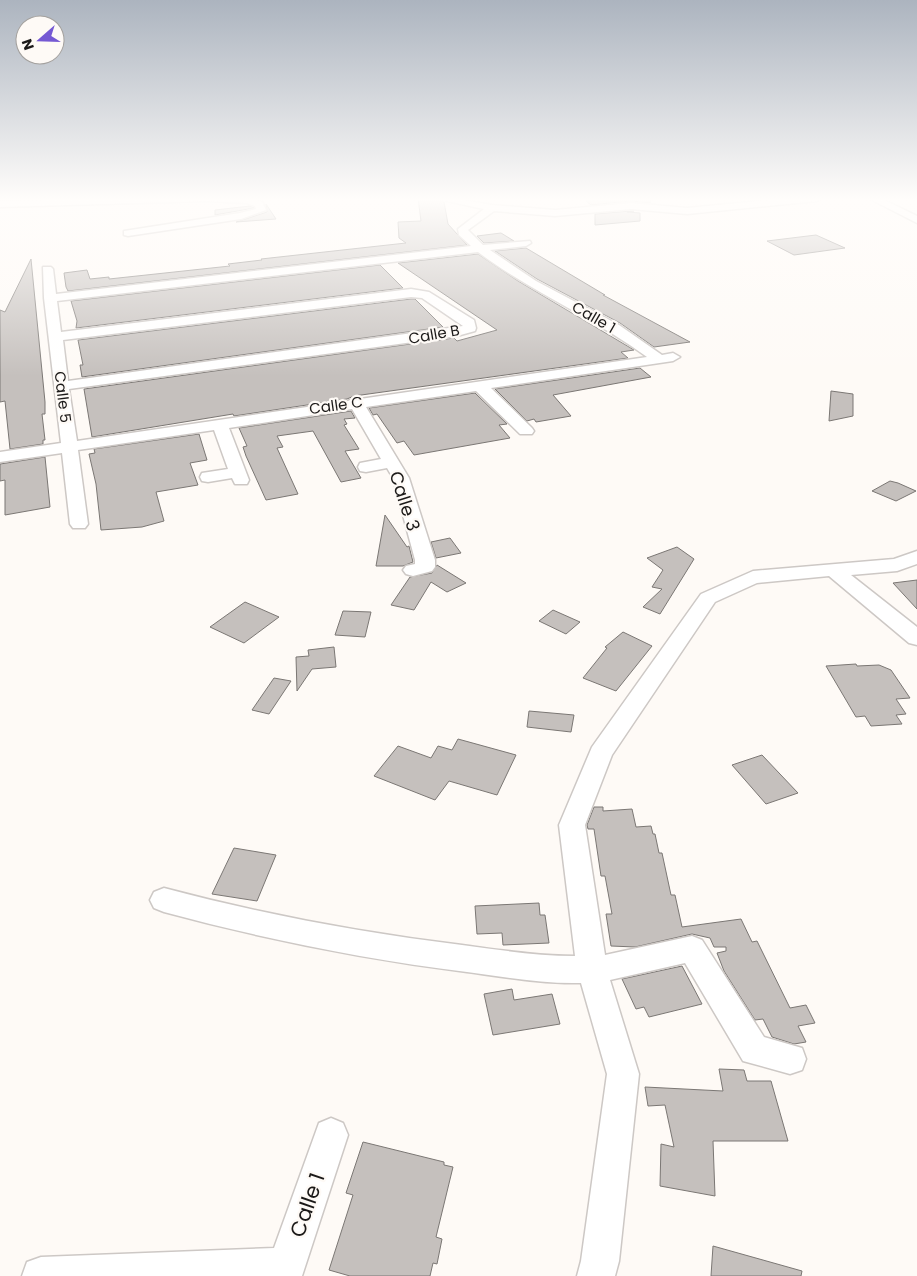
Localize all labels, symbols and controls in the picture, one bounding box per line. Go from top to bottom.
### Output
north arrow [15,15,65,65]
text: N [17,36,39,53]
street label: Calle 1 [568,296,620,338]
street label: Calle B [407,319,461,349]
street label: Calle 5 [49,370,77,424]
street label: Calle C [308,391,364,419]
street label: Calle 3 [384,468,426,534]
street label: Calle 1 [283,1169,331,1241]

